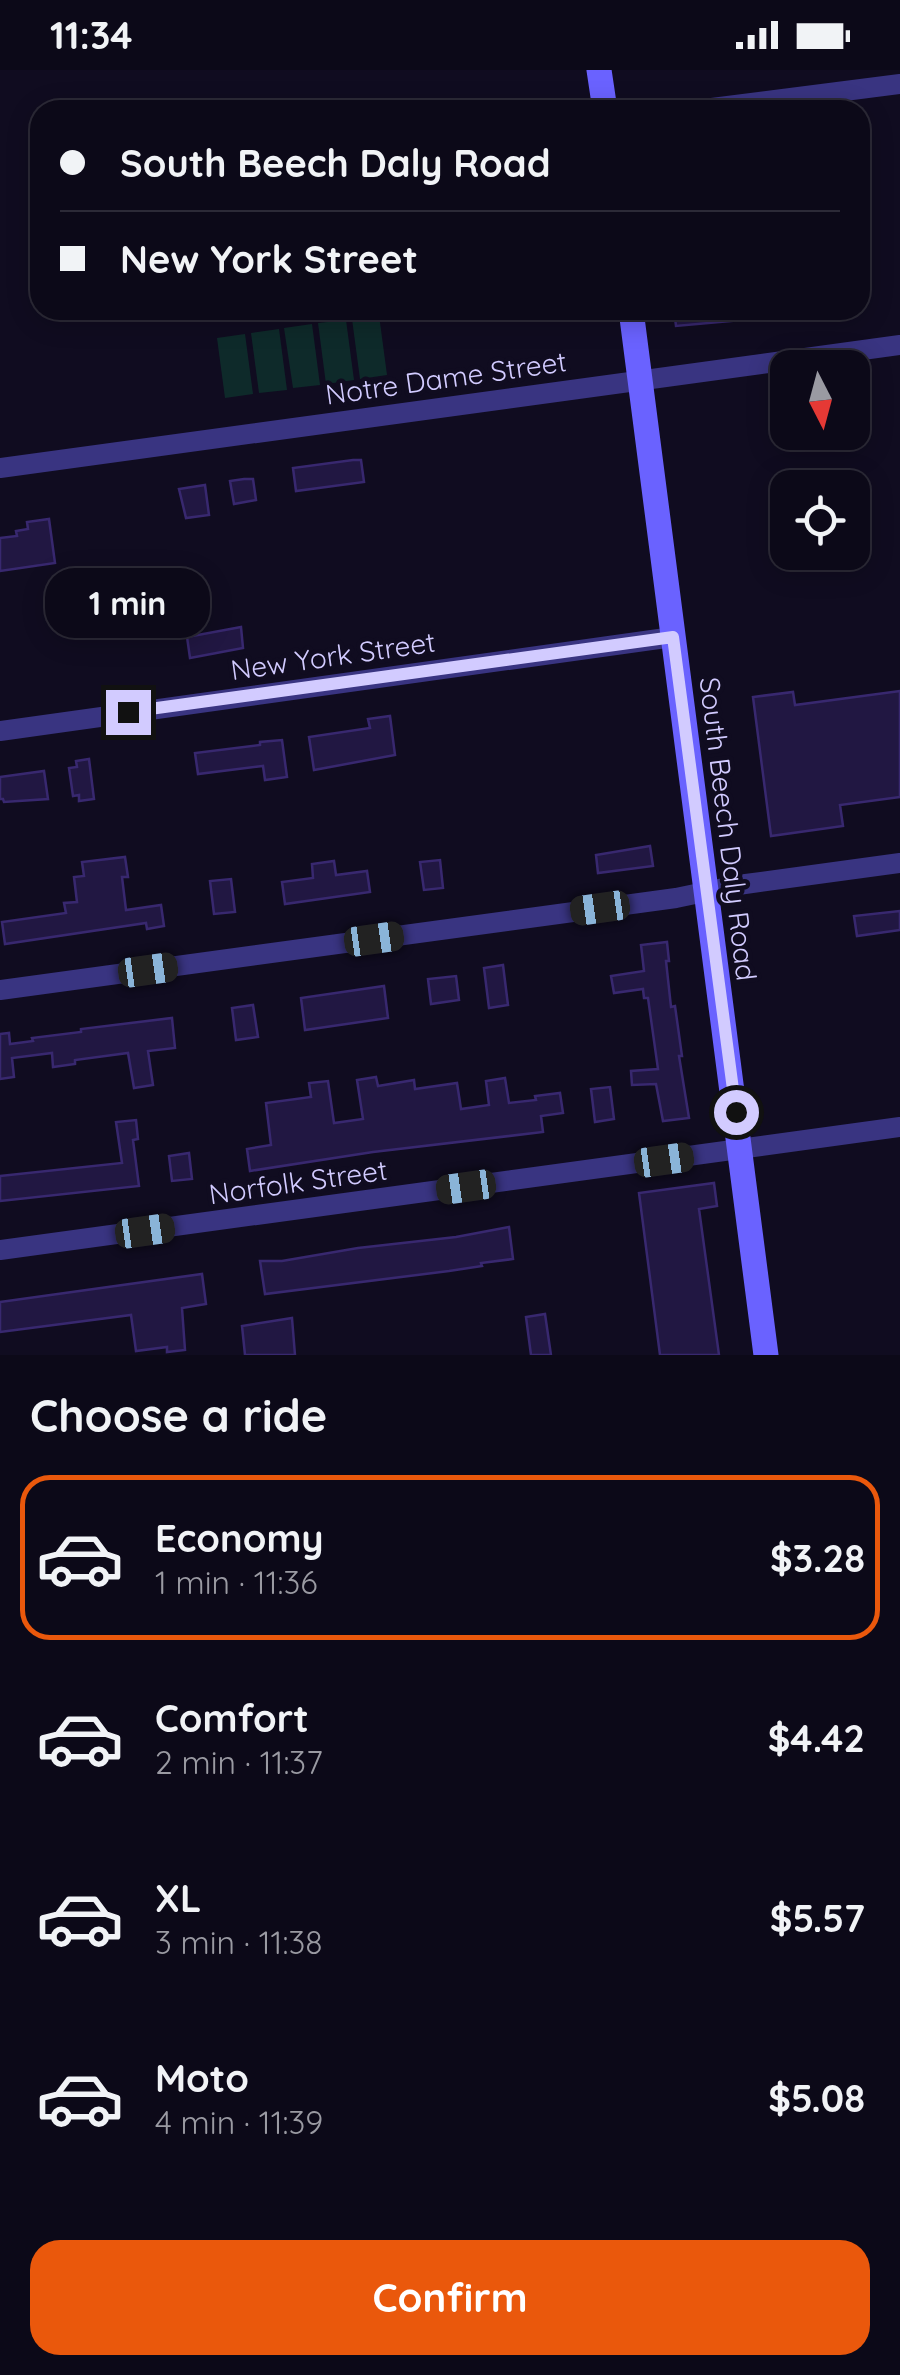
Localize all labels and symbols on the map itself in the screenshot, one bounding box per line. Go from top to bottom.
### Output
street label: Notre Dame Street [323,343,569,412]
north arrow [770,350,870,450]
callout: 1 min [46,567,210,637]
street label: New York Street [228,624,437,687]
street label: South Beech Daly Road [693,675,764,983]
route end [106,690,151,735]
car [568,889,632,927]
car [342,920,406,958]
car [116,951,180,989]
route start [714,1090,759,1135]
car [632,1141,696,1179]
street label: Norfolk Street [207,1152,389,1211]
car [434,1168,498,1206]
car [113,1212,177,1250]

